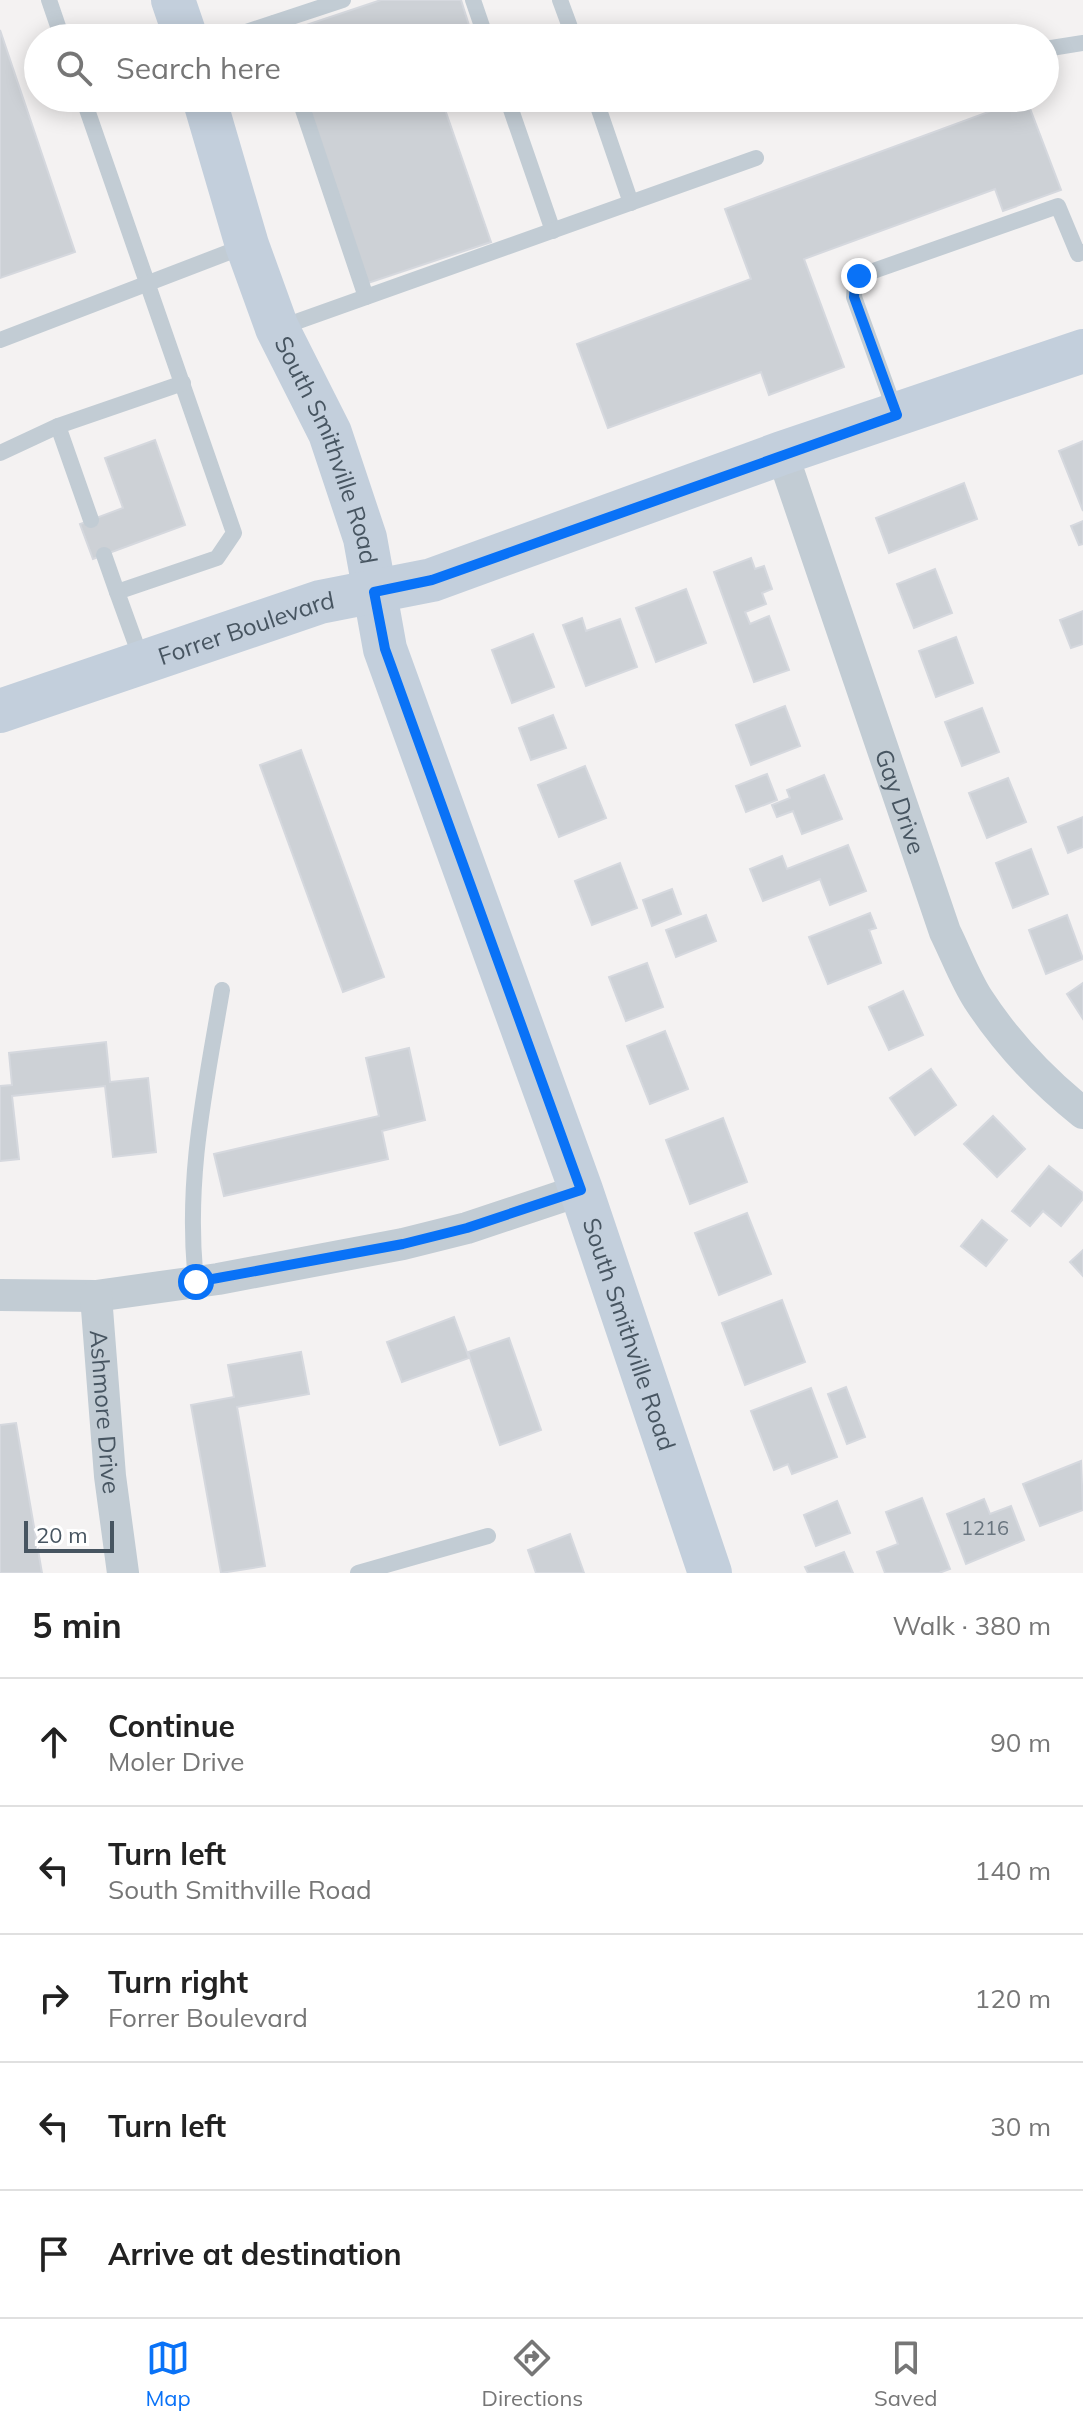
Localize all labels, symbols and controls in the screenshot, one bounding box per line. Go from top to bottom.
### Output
search box [24,24,1059,112]
icon: search [52,46,96,90]
text: Search here [116,49,281,87]
route end [841,258,877,294]
street label: South Smithville Road [268,331,384,566]
street label: Forrer Boulevard [154,585,337,671]
street label: Gay Drive [869,745,932,858]
street label: South Smithville Road [576,1214,683,1454]
route start [178,1264,214,1300]
street label: Ashmore Drive [84,1329,127,1495]
house number: 1216 [961,1515,1009,1540]
scale bar [24,1517,114,1553]
text: 20 m [36,1521,87,1549]
text: 5 min [32,1604,122,1647]
text: Walk · 380 m [892,1609,1051,1642]
text: Continue [108,1707,235,1745]
icon: ahead [32,1720,76,1764]
text: 90 m [990,1726,1051,1759]
text: Moler Drive [108,1745,245,1778]
text: Turn left [108,1835,226,1873]
icon: left [32,1848,76,1892]
text: 140 m [975,1854,1051,1887]
text: South Smithville Road [108,1873,372,1906]
text: Turn right [108,1963,248,2001]
icon: right [32,1976,76,2020]
text: 120 m [975,1982,1051,2015]
text: Forrer Boulevard [108,2001,308,2034]
icon: left [32,2104,76,2148]
text: Turn left [108,2107,226,2145]
text: 30 m [990,2110,1051,2143]
icon: arrive [32,2232,76,2276]
text: Arrive at destination [108,2235,402,2273]
tab: Map [145,2336,191,2412]
tab: Directions [482,2336,583,2412]
tab: Saved [874,2336,938,2412]

